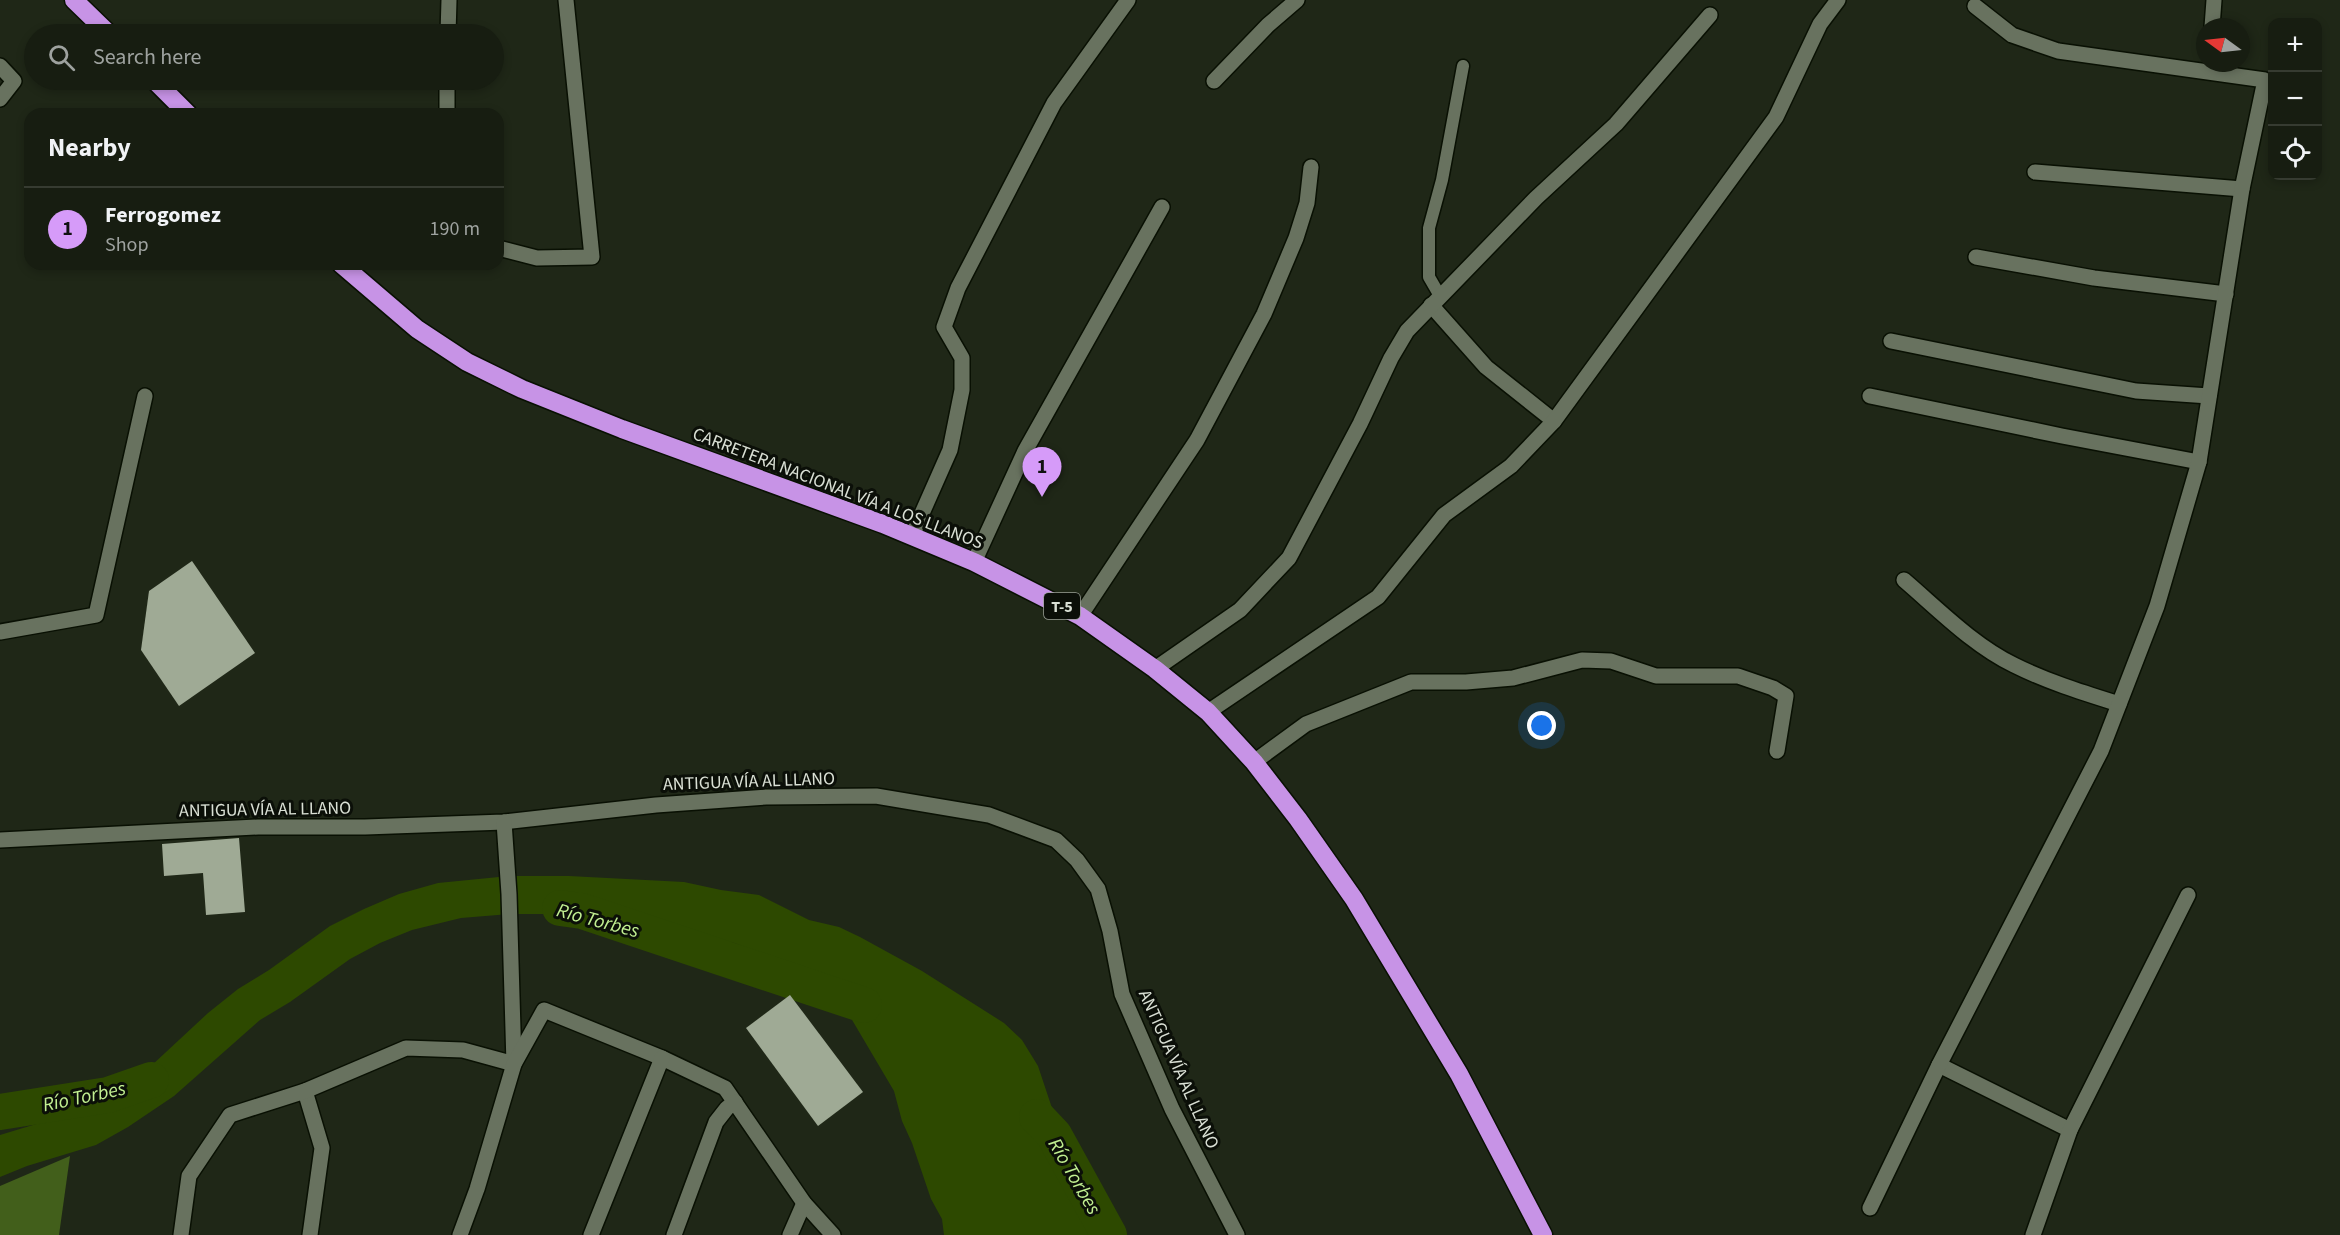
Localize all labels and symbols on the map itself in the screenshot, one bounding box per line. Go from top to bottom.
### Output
north arrow [2196,18,2250,72]
street label: CARRETERA NACIONAL VÍA A LOS LLANOS [689,421,987,556]
pin: 1 [1022,448,1062,497]
road number: T-5 [1044,593,1080,619]
your location [1527,711,1556,740]
street label: ANTIGUA VÍA AL LLANO [663,766,835,797]
street label: ANTIGUA VÍA AL LLANO [179,795,351,823]
water label: Río Torbes [553,897,642,945]
street label: ANTIGUA VÍA AL LLANO [1132,986,1225,1153]
water label: Río Torbes [40,1075,128,1119]
water label: Río Torbes [1041,1133,1107,1220]

